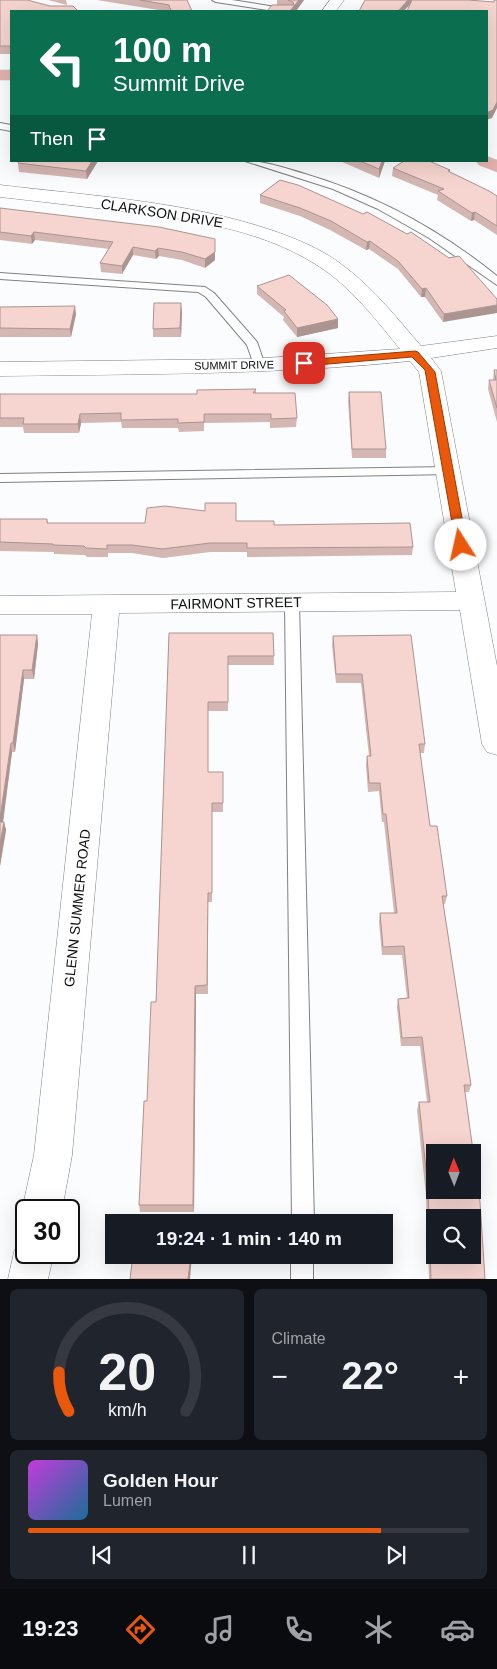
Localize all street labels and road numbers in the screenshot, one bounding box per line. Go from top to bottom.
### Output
street label: CLARKSON DRIVE [100,195,224,231]
street label: SUMMIT DRIVE [194,358,274,372]
street label: FAIRMONT STREET [170,594,302,612]
street label: GLENN SUMMER ROAD [61,828,93,988]

